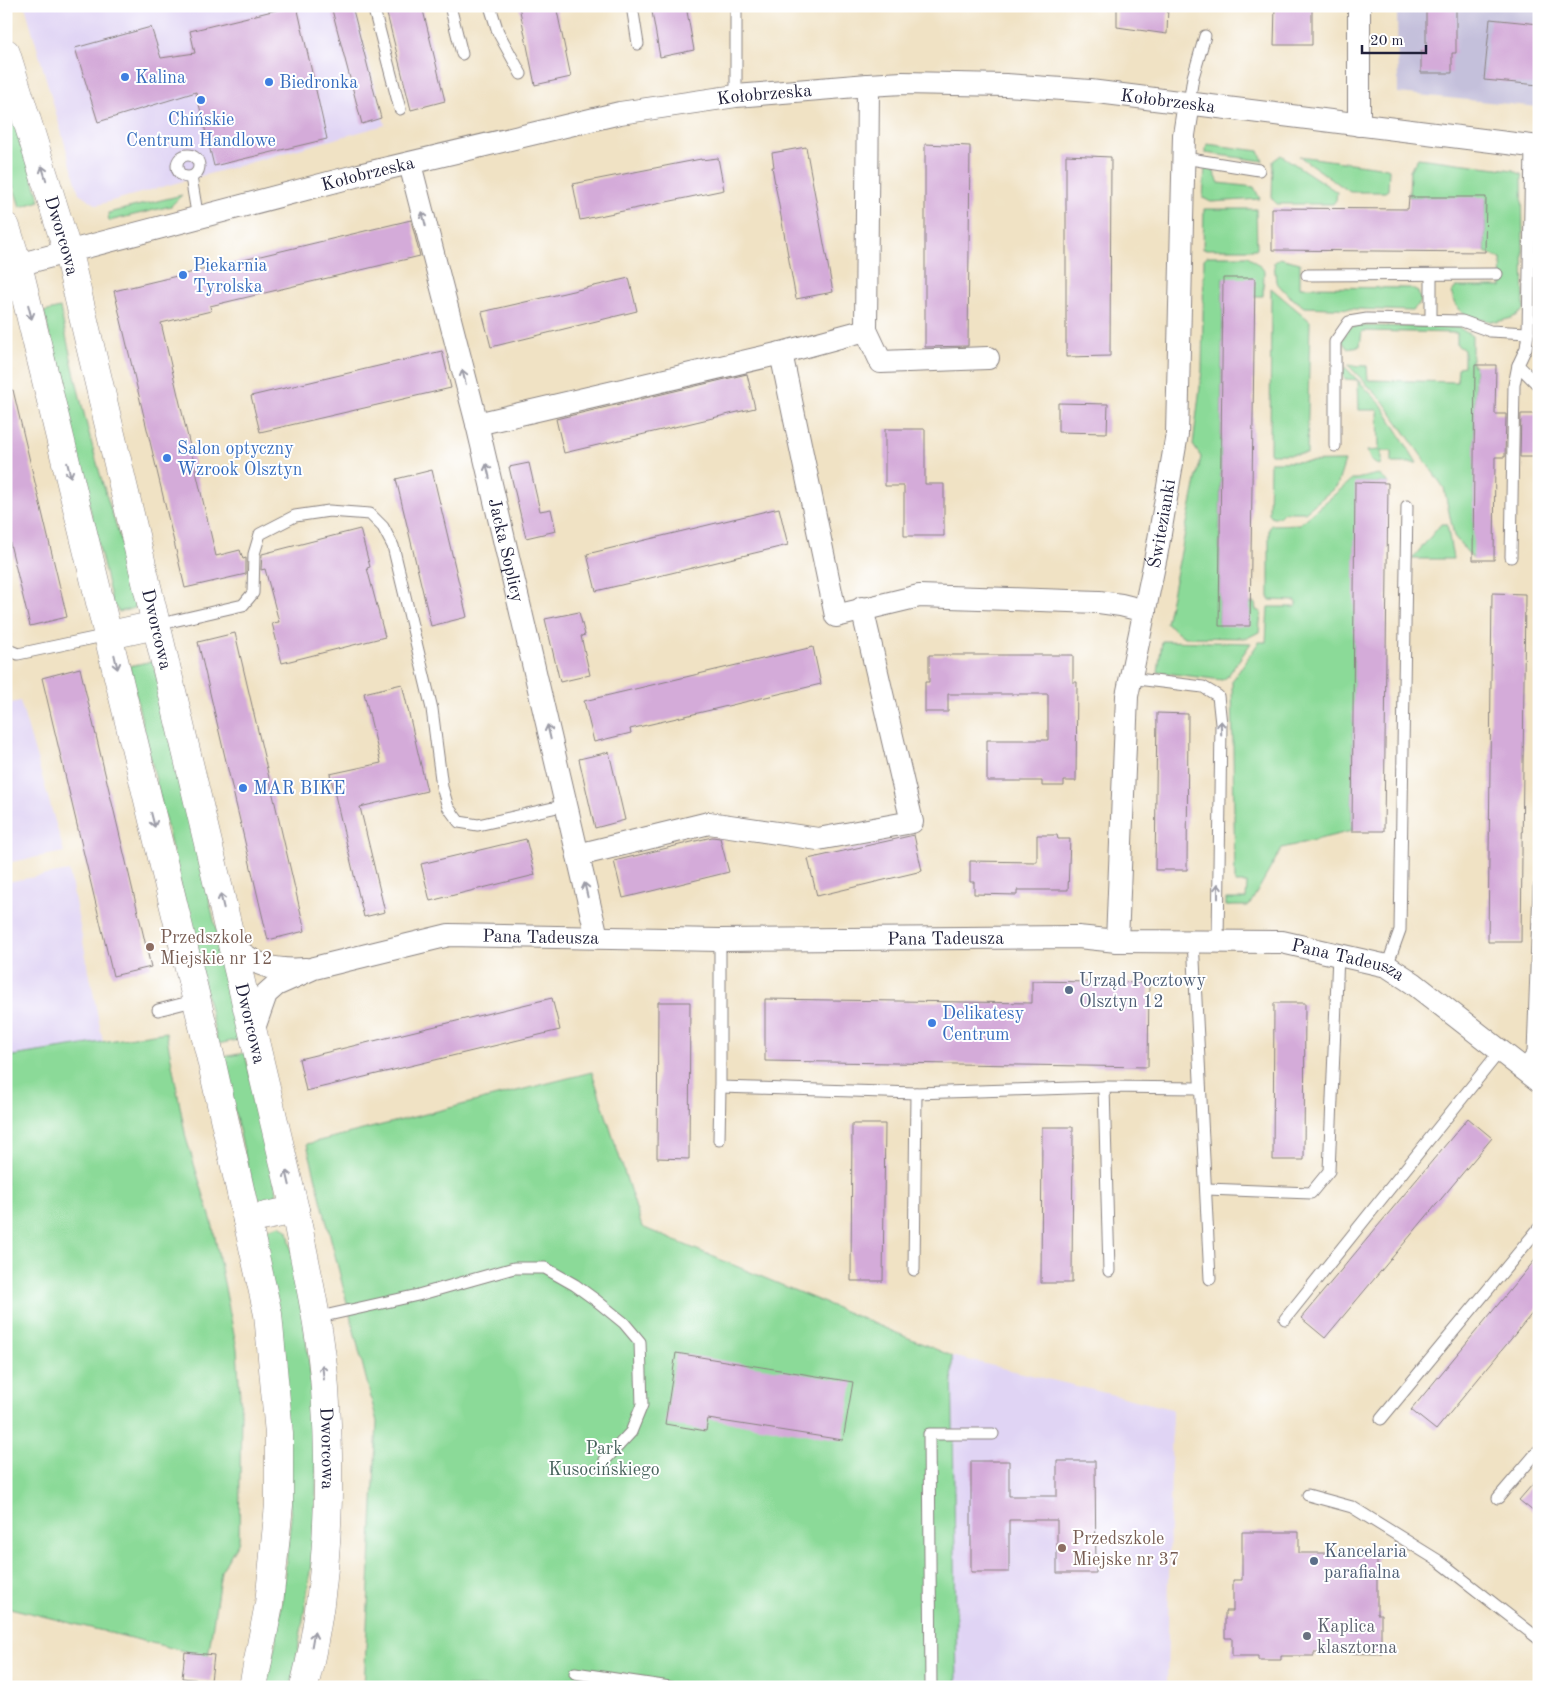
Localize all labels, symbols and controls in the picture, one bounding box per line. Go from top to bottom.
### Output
scale bar [1362,22,1426,54]
text: 20 m [1370,34,1404,49]
place label: Kalina [135,69,186,87]
marker: Kalina [119,71,131,83]
place label: Biedronka [279,74,358,92]
marker: Biedronka [263,76,275,88]
street label: Kołobrzeska [716,82,813,109]
street label: Kołobrzeska [1120,87,1216,117]
marker: Chińskie Centrum Handlowe [195,94,207,106]
place label: Chińskie Centrum Handlowe [126,111,276,150]
street label: Kołobrzeska [320,154,417,195]
one-way arrow [38,165,48,181]
street label: Dworcowa [41,194,81,278]
one-way arrow [419,212,428,228]
place label: Piekarnia Tyrolska [193,257,268,296]
marker: Piekarnia Tyrolska [177,269,189,281]
one-way arrow [26,304,35,320]
one-way arrow [459,369,469,385]
place label: Salon optyczny Wzrook Olsztyn [177,440,303,479]
marker: Salon optyczny Wzrook Olsztyn [161,452,173,464]
one-way arrow [65,461,74,477]
one-way arrow [483,464,492,480]
street label: Świtezianki [1141,478,1179,570]
street label: Jacka Soplicy [485,496,527,605]
street label: Dworcowa [138,587,175,672]
one-way arrow [112,653,121,669]
one-way arrow [1216,721,1226,737]
one-way arrow [544,724,553,740]
place label: MAR BIKE [253,780,345,798]
marker: MAR BIKE [237,782,249,794]
one-way arrow [149,811,158,827]
one-way arrow [581,882,590,898]
one-way arrow [1213,883,1223,900]
one-way arrow [217,893,226,909]
street label: Pana Tadeusza [482,928,599,948]
place label: Przedszkole Miejskie nr 12 [160,929,272,968]
street label: Pana Tadeusza [887,930,1004,949]
street label: Pana Tadeusza [1290,936,1407,985]
marker: Przedszkole Miejskie nr 12 [144,941,156,953]
place label: Urząd Pocztowy Olsztyn 12 [1079,972,1207,1011]
street label: Dworcowa [231,981,268,1066]
marker: Urząd Pocztowy Olsztyn 12 [1063,984,1075,996]
place label: Delikatesy Centrum [942,1005,1025,1044]
marker: Delikatesy Centrum [926,1017,938,1029]
one-way arrow [283,1171,292,1187]
one-way arrow [318,1365,328,1381]
street label: Dworcowa [316,1407,336,1490]
park label: Park Kusocińskiego [548,1440,660,1479]
place label: Przedszkole Miejske nr 37 [1072,1530,1180,1569]
marker: Przedszkole Miejske nr 37 [1056,1542,1068,1554]
place label: Kancelaria parafialna [1324,1543,1407,1582]
marker: Kancelaria parafialna [1308,1555,1320,1567]
place label: Kaplica klasztorna [1317,1618,1397,1657]
marker: Kaplica klasztorna [1301,1630,1313,1642]
one-way arrow [308,1631,318,1647]

